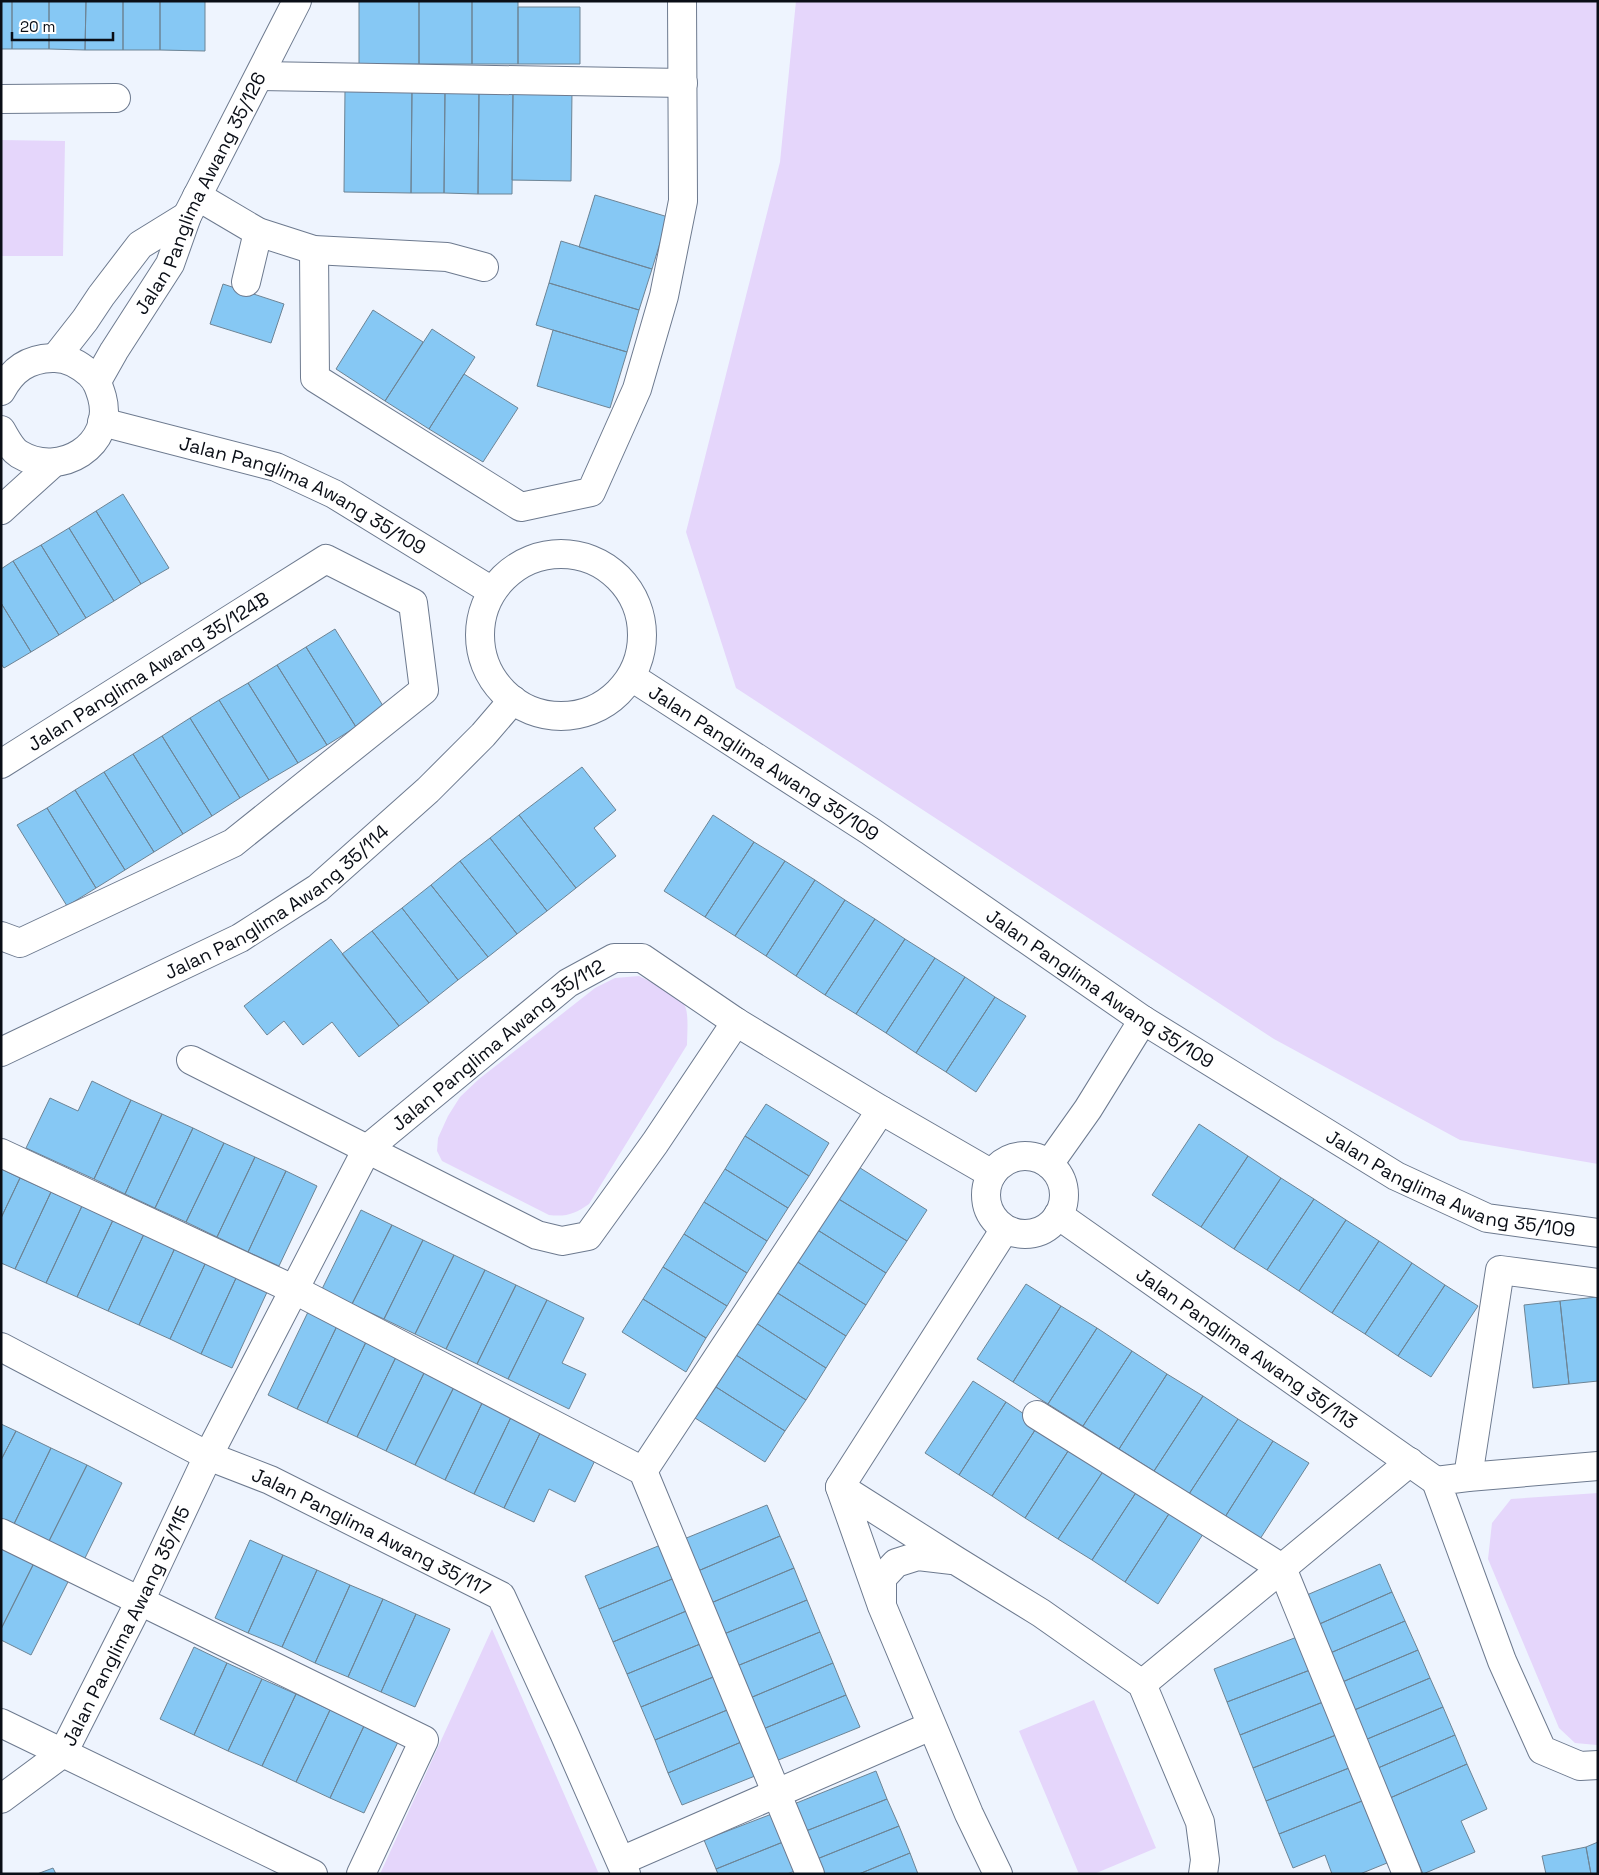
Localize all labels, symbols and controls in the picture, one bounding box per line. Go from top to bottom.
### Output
scale bar [12,10,114,42]
text: 20 m [20,17,55,36]
street label: Jalan Panglima Awang 35/126 [128,67,271,319]
street label: Jalan Panglima Awang 35/109 [177,430,431,560]
street label: Jalan Panglima Awang 35/124B [23,586,274,757]
street label: Jalan Panglima Awang 35/109 [644,679,884,846]
street label: Jalan Panglima Awang 35/114 [160,819,394,985]
street label: Jalan Panglima Awang 35/109 [981,903,1219,1073]
street label: Jalan Panglima Awang 35/112 [386,953,609,1136]
street label: Jalan Panglima Awang 35/109 [1321,1123,1577,1242]
street label: Jalan Panglima Awang 35/113 [1131,1261,1362,1434]
street label: Jalan Panglima Awang 35/117 [248,1462,495,1602]
street label: Jalan Panglima Awang 35/115 [56,1502,195,1750]

